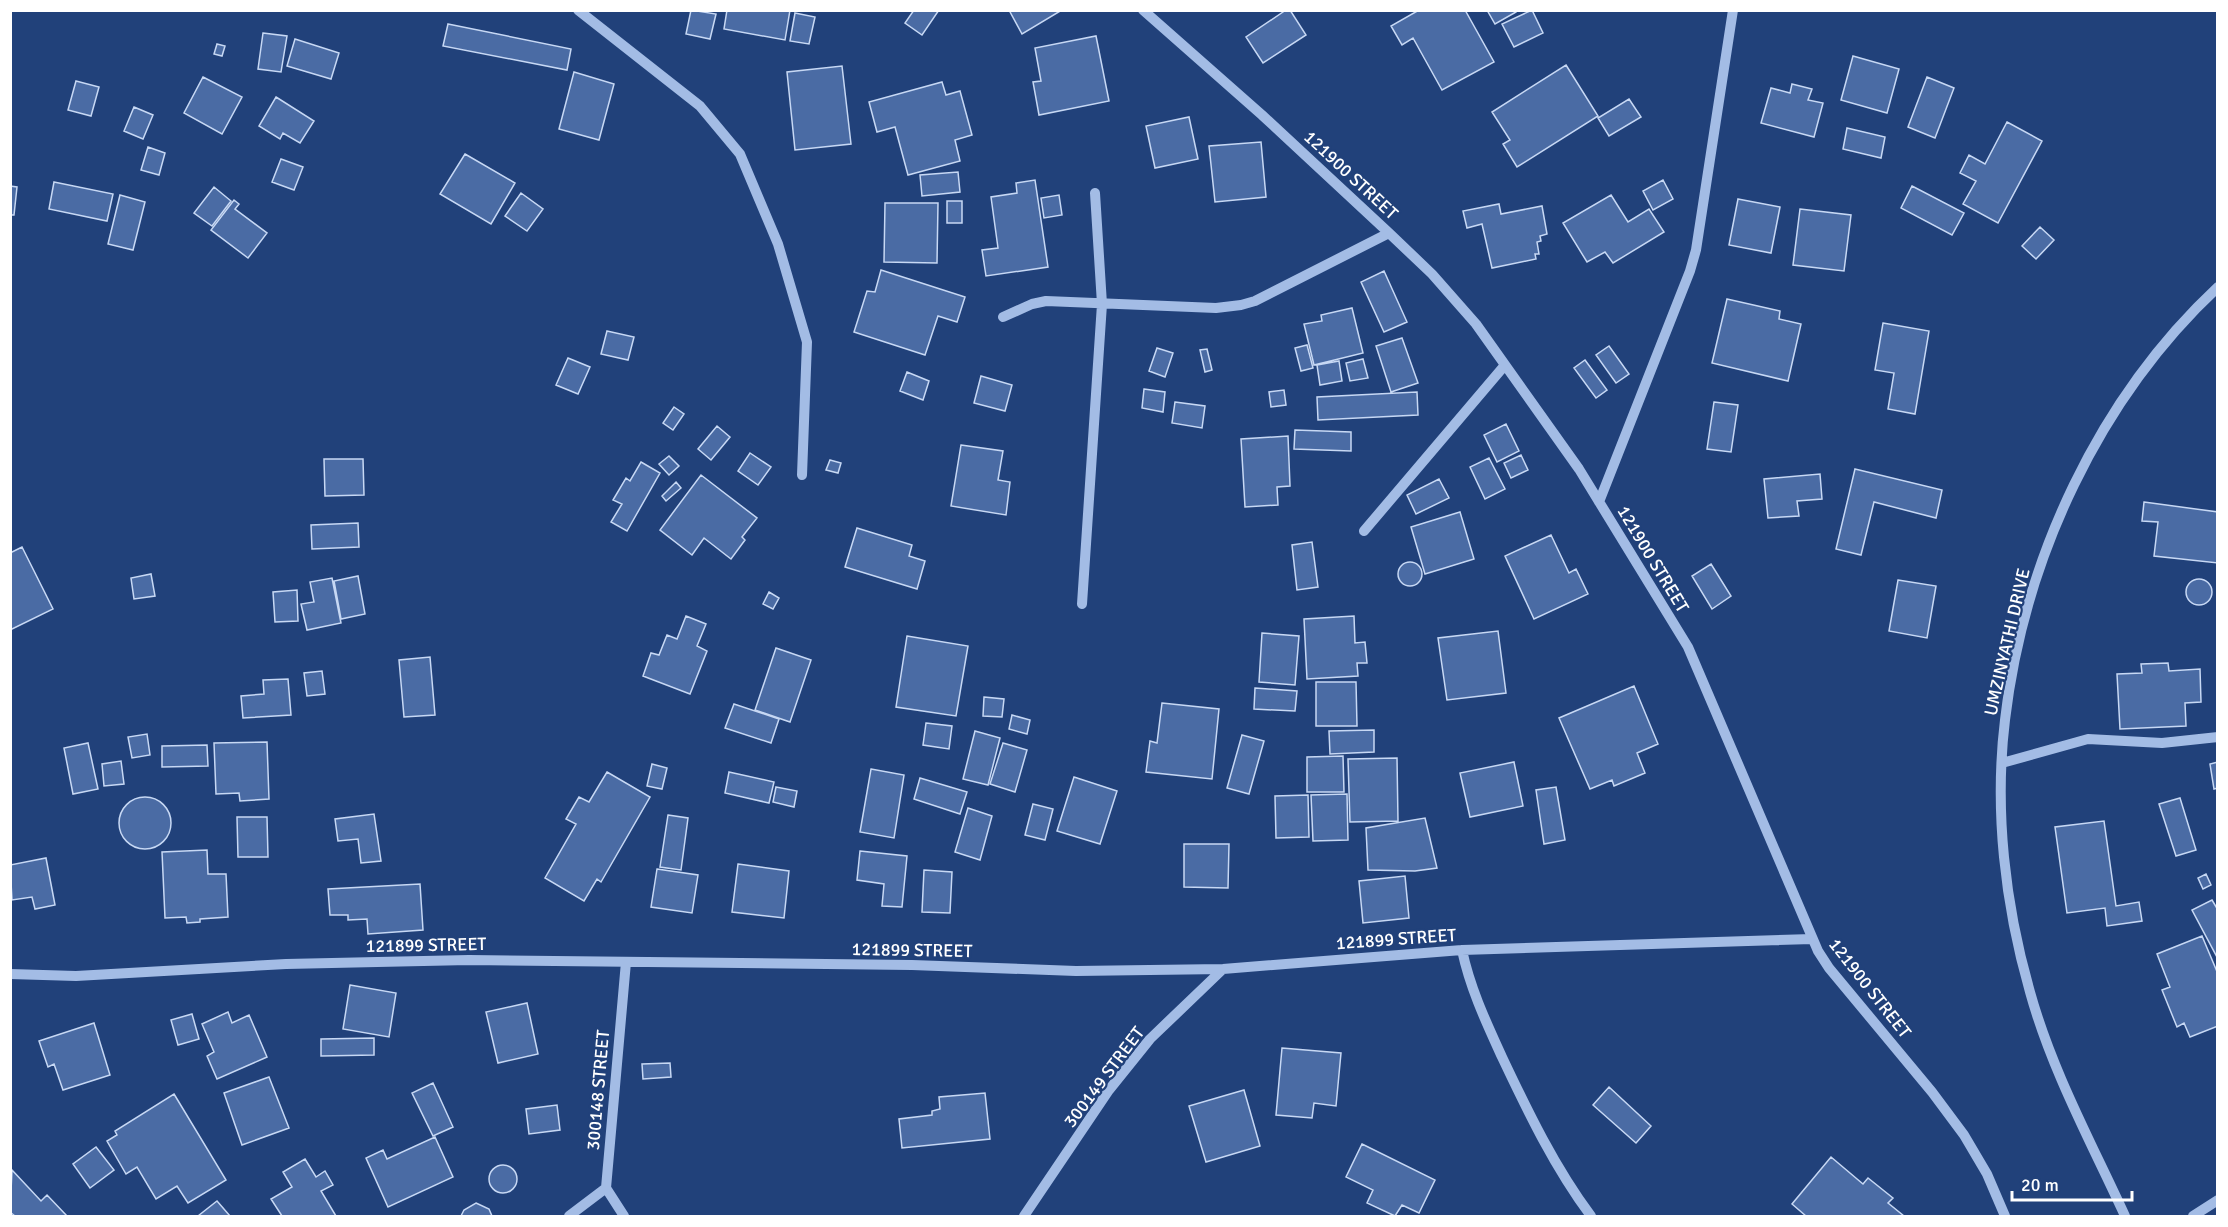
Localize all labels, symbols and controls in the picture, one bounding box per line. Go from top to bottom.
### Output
street label: 121900 STREET [1299,126,1403,224]
street label: 121900 STREET [1612,502,1694,617]
street label: UMZINYATHI DRIVE [1979,566,2035,718]
street label: 121899 STREET [1335,924,1457,954]
street label: 121899 STREET [365,933,487,957]
street label: 121900 STREET [1824,934,1916,1042]
street label: 121899 STREET [851,938,973,962]
street label: 300149 STREET [1059,1022,1149,1132]
street label: 300148 STREET [582,1029,614,1151]
scale bar [2012,1164,2132,1202]
text: 20 m [2021,1174,2059,1196]

